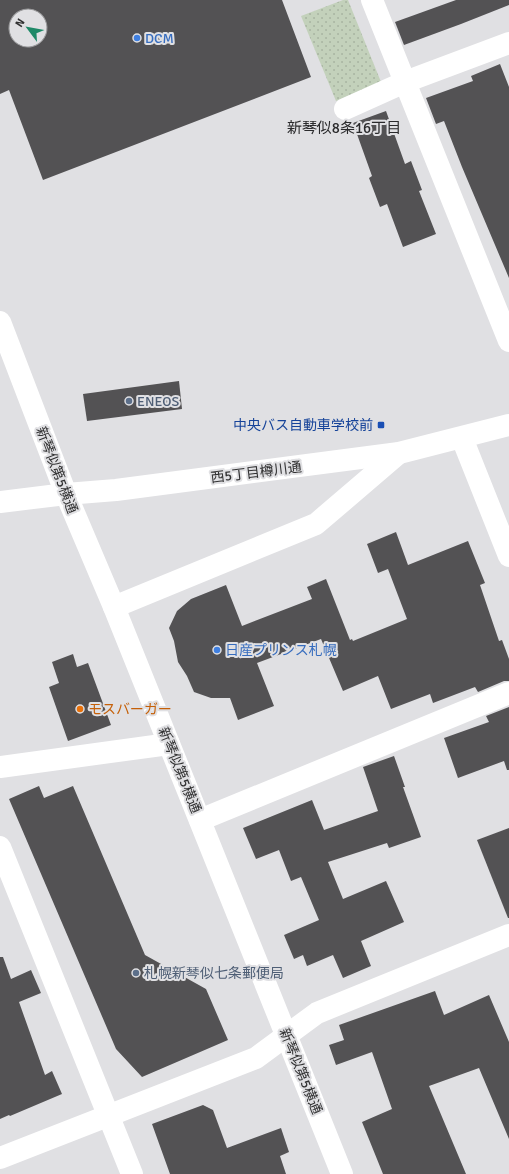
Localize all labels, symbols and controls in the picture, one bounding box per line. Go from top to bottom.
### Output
north arrow [8,8,48,48]
text: N [12,16,27,30]
place label: DCM [145,30,174,47]
marker: DCM [132,33,142,43]
district label: 新琴似8条16丁目 [287,119,401,137]
place label: ENEOS [137,393,179,410]
marker: ENEOS [124,396,134,406]
place label: 中央バス自動車学校前 [233,417,373,434]
marker: 中央バス自動車学校前 [376,420,386,430]
street label: 新琴似第5横通 [32,424,81,516]
street label: 西5丁目樽川通 [210,458,303,487]
place label: 日産プリンス札幌 [225,642,337,659]
marker: 日産プリンス札幌 [212,645,222,655]
place label: モスバーガー [88,701,172,718]
marker: モスバーガー [75,704,85,714]
street label: 新琴似第5横通 [155,725,205,816]
place label: 札幌新琴似七条郵便局 [144,965,284,982]
marker: 札幌新琴似七条郵便局 [131,968,141,978]
street label: 新琴似第5横通 [276,1026,326,1117]

